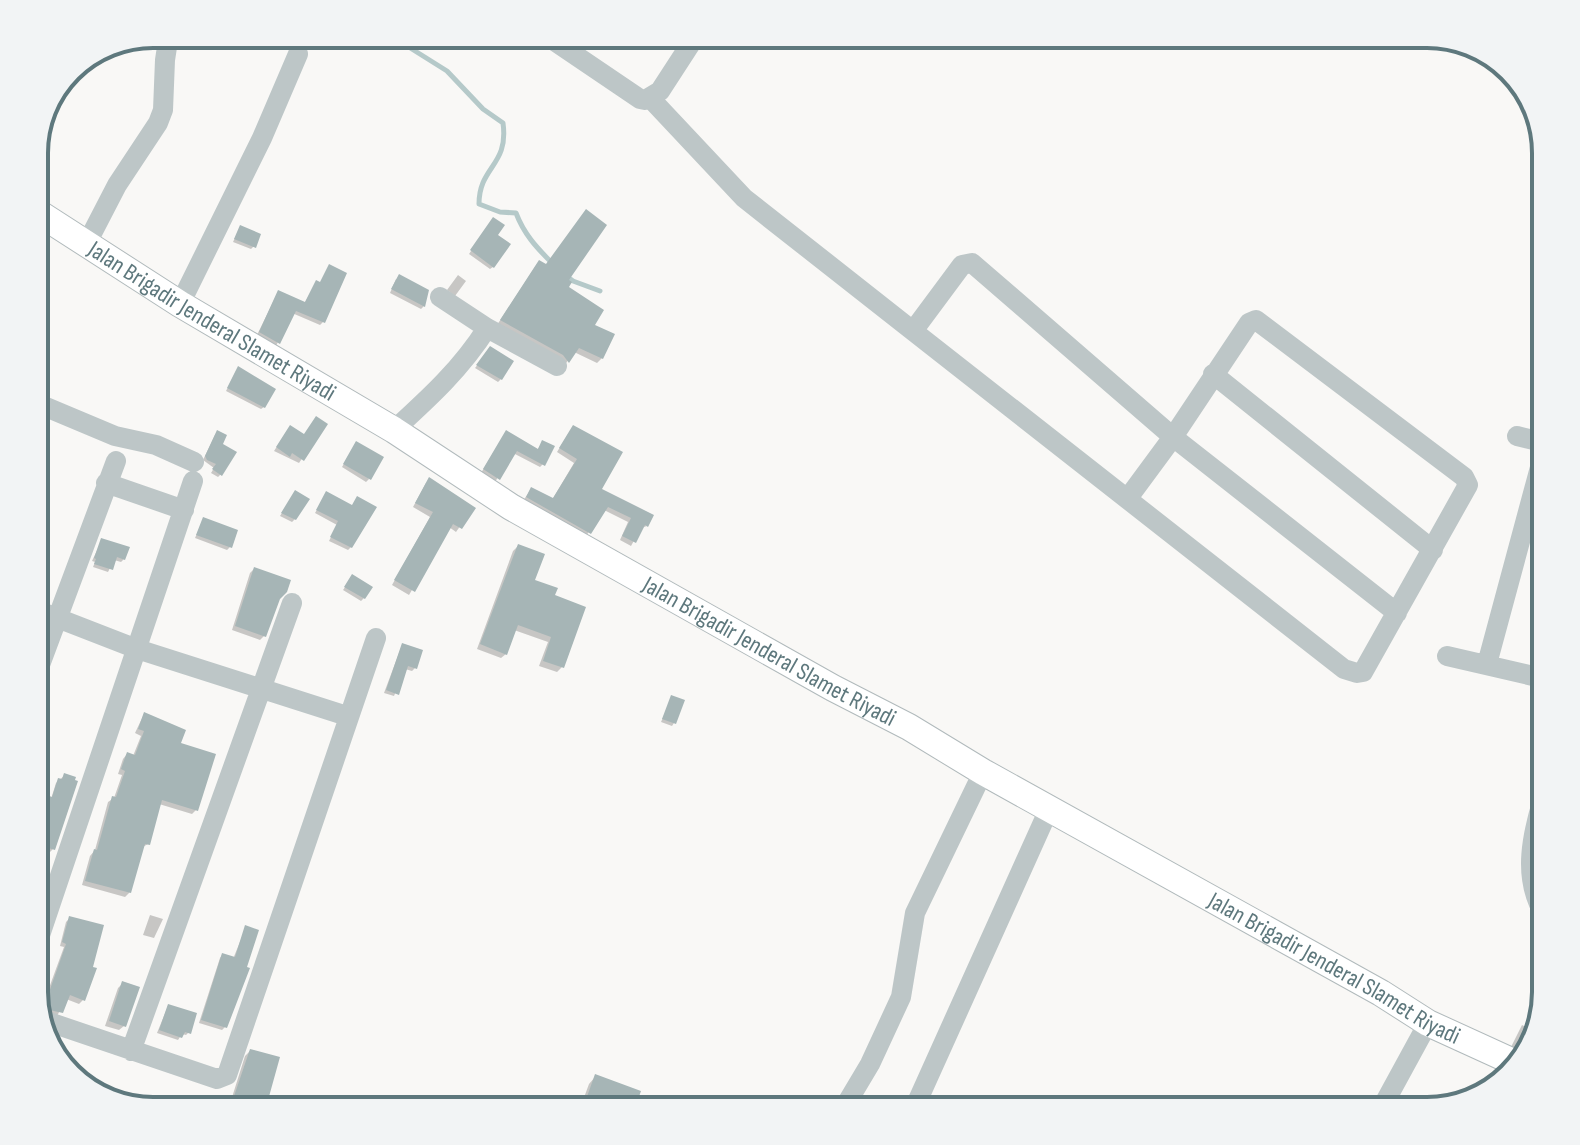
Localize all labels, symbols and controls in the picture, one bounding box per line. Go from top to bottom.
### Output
street label: Jalan Brigadir Jenderal Slamet Riyadi [82,234,341,408]
street label: Jalan Brigadir Jenderal Slamet Riyadi [637,570,901,733]
street label: Jalan Brigadir Jenderal Slamet Riyadi [1202,886,1465,1051]

